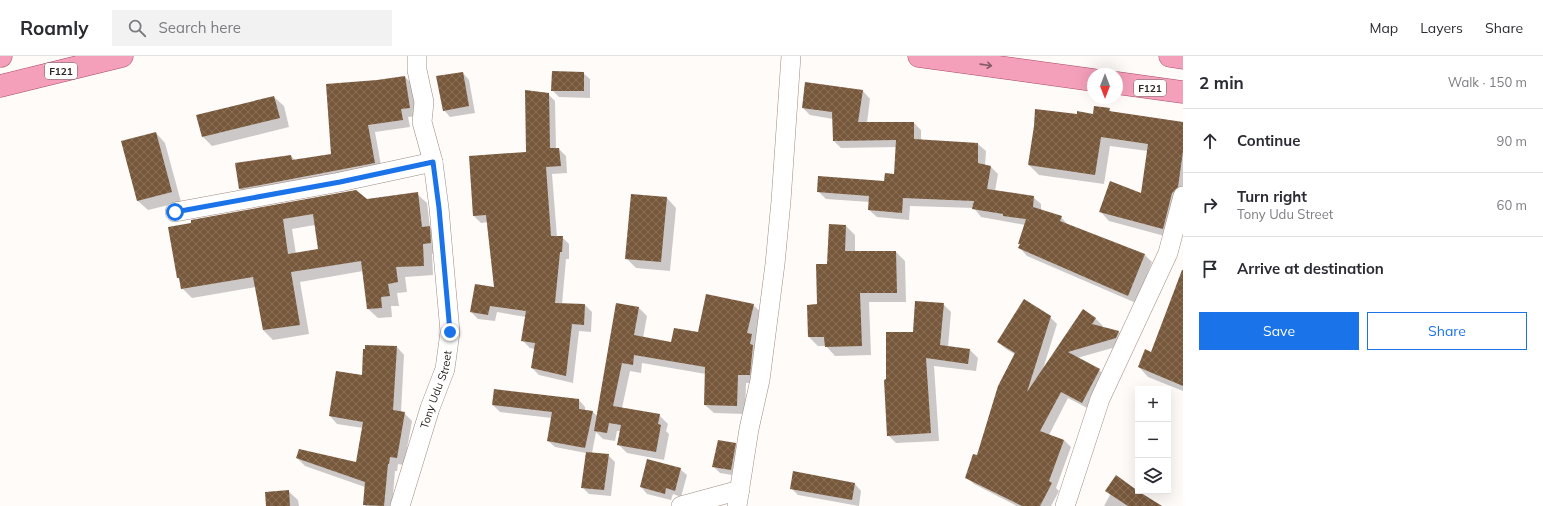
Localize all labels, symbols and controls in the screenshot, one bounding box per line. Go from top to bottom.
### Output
search box [112,10,392,46]
text: Roamly [20,16,88,40]
icon: search [126,17,148,39]
text: Search here [158,18,241,37]
text: Map [1369,19,1398,37]
text: Layers [1420,19,1463,37]
text: Share [1485,19,1523,37]
one-way arrow [979,61,992,69]
road number: F121 [45,63,77,79]
north arrow [1087,68,1123,104]
text: 2 min [1199,72,1244,93]
text: Walk · 150 m [1448,74,1527,90]
road number: F121 [1134,80,1166,96]
icon: ahead [1199,130,1221,152]
text: Continue [1237,131,1300,150]
text: 90 m [1497,133,1527,149]
text: Turn right [1237,187,1307,206]
icon: right [1199,194,1221,216]
text: 60 m [1497,197,1527,213]
route start [166,203,184,221]
text: Tony Udu Street [1237,206,1333,222]
icon: arrive [1199,258,1221,280]
text: Arrive at destination [1237,259,1384,278]
button: Save [1199,312,1359,350]
button: Share [1367,312,1527,350]
route end [441,323,459,341]
street label: Tony Udu Street [417,350,454,430]
map controls [1135,386,1171,494]
button: + [1135,386,1171,422]
button: − [1135,422,1171,458]
button: layers [1135,458,1171,494]

